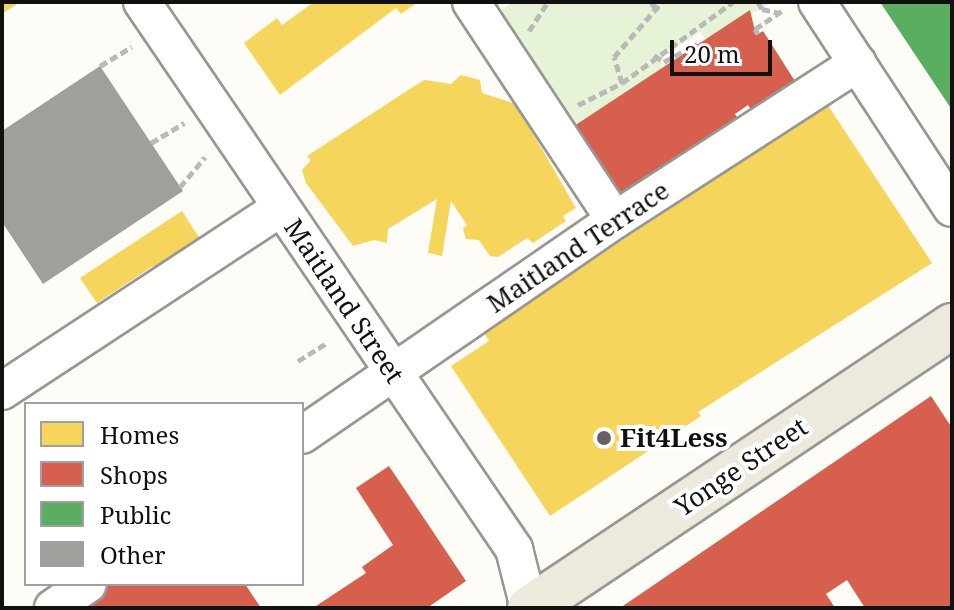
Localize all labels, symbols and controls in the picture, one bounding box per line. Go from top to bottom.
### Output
scale bar [674,24,776,74]
text: 20 m [684,37,740,70]
street label: Maitland Terrace [481,175,675,319]
street label: Maitland Street [278,213,410,389]
legend [24,402,304,586]
street label: Yonge Street [669,411,813,523]
text: Homes [100,418,179,451]
place label: Fit4Less [620,422,727,454]
marker: Fit4Less [595,429,613,447]
text: Shops [100,458,168,491]
text: Public [100,498,171,531]
text: Other [100,538,166,571]

